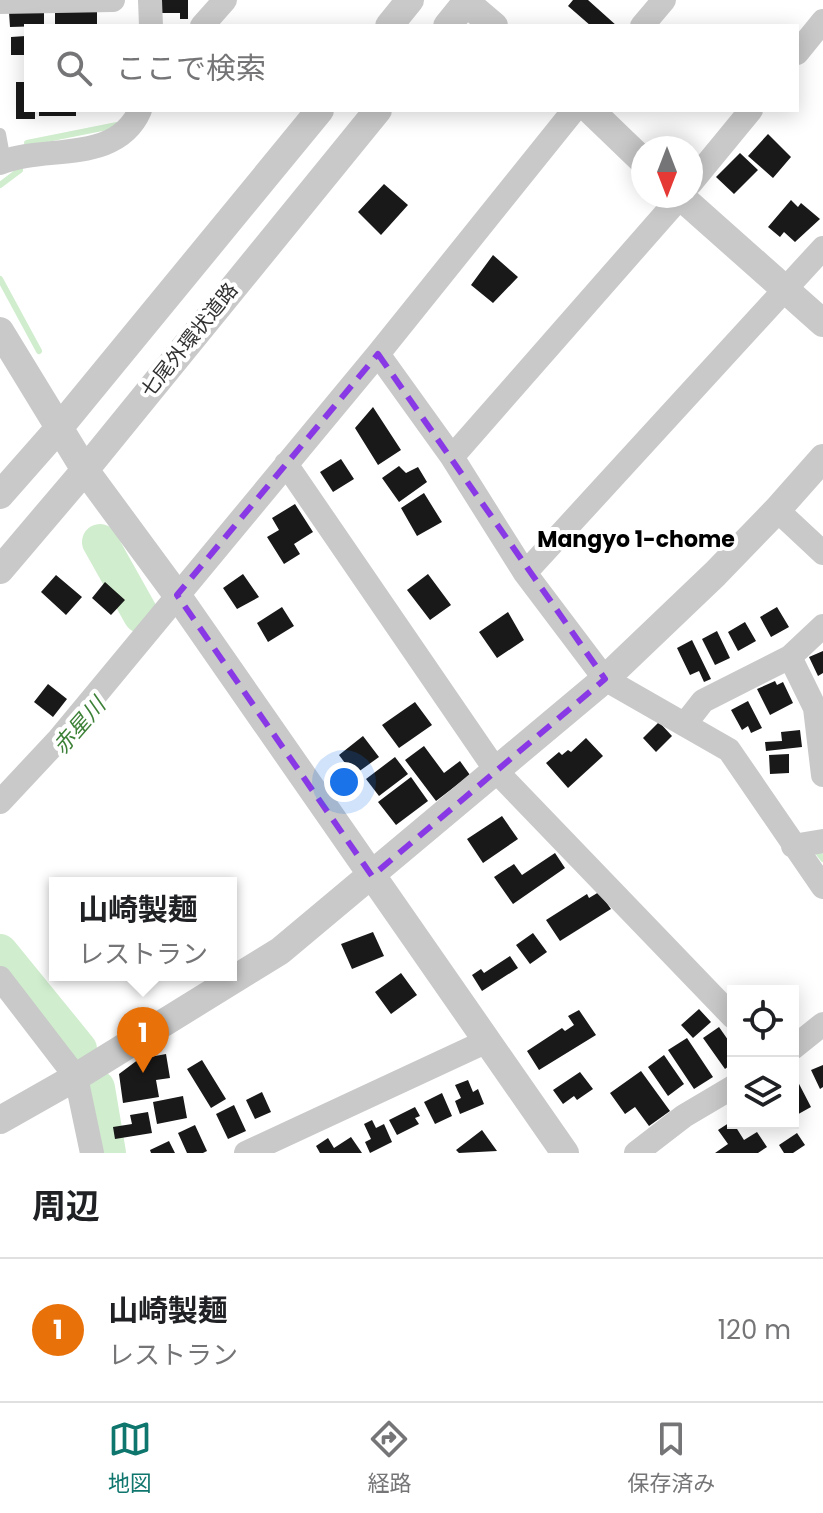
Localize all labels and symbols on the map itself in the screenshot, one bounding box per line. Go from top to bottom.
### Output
north arrow [631,136,703,208]
street label: 七尾外環状道路 [134,277,244,403]
district label: Mangyo 1-chome [537,524,735,555]
water label: 赤星川 [46,689,114,761]
your location [324,762,364,802]
pin: 1 [117,1007,169,1073]

